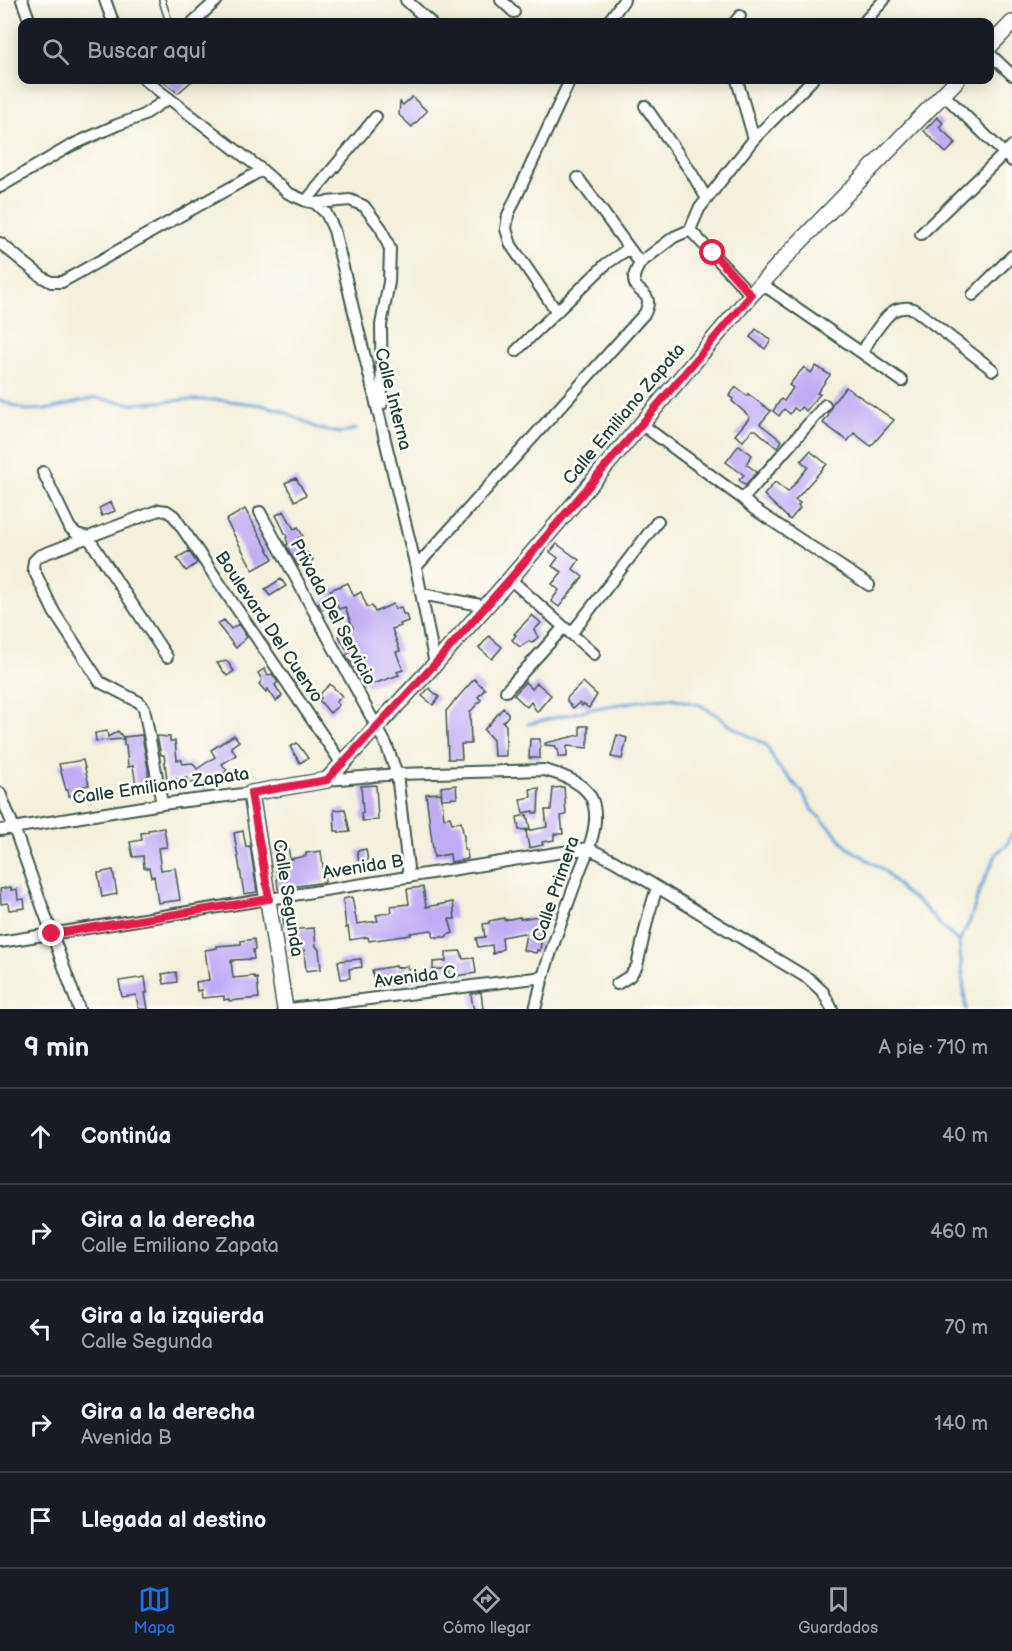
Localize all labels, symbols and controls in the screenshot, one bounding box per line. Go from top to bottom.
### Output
search box [18,18,994,84]
icon: search [39,35,72,68]
text: Buscar aquí [87,38,206,65]
route start [699,239,725,265]
street label: Calle Emiliano Zapata [559,339,689,489]
street label: Calle Interna [370,346,416,452]
street label: Privada Del Servicio [286,535,380,689]
street label: Boulevard Del Cuervo [211,547,327,707]
street label: Calle Emiliano Zapata [71,763,251,809]
street label: Calle Primera [528,833,584,945]
street label: Calle Segunda [268,838,308,958]
street label: Avenida B [321,850,405,884]
route end [38,920,64,946]
street label: Avenida C [373,962,457,992]
text: 9 min [24,1033,89,1064]
text: A pie · 710 m [878,1036,988,1060]
icon: ahead [24,1120,57,1153]
text: Continúa [81,1123,171,1150]
text: 40 m [942,1124,988,1148]
text: Gira a la derecha [81,1207,255,1234]
icon: right [24,1216,57,1249]
text: 460 m [930,1220,988,1244]
text: Calle Emiliano Zapata [81,1234,279,1258]
text: Gira a la izquierda [81,1303,265,1330]
icon: left [24,1312,57,1345]
text: 70 m [944,1316,988,1340]
text: Calle Segunda [81,1330,213,1354]
text: Gira a la derecha [81,1399,255,1426]
icon: right [24,1408,57,1441]
text: 140 m [934,1412,988,1436]
text: Avenida B [81,1426,172,1450]
icon: arrive [24,1504,57,1537]
text: Llegada al destino [81,1507,266,1534]
tab: Mapa [134,1583,175,1638]
tab: Cómo llegar [443,1583,531,1638]
tab: Guardados [798,1583,878,1638]

